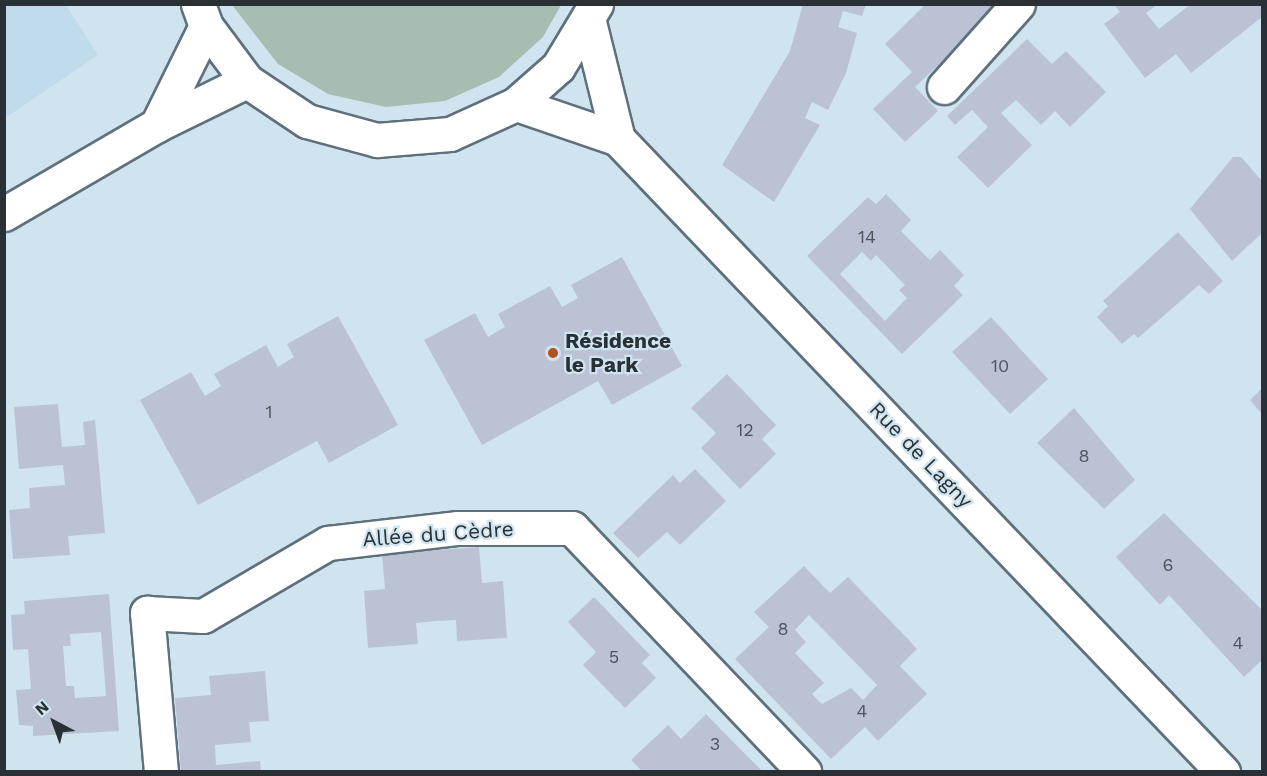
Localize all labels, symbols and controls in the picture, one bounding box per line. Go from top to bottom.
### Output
house number: 14 [858,226,876,248]
place label: Résidence le Park [565,328,671,378]
marker: Résidence le Park [546,346,560,360]
house number: 10 [991,355,1009,377]
street label: Rue de Lagny [864,397,978,513]
house number: 1 [265,401,273,423]
house number: 12 [736,419,754,441]
house number: 8 [1078,445,1090,467]
street label: Allée du Cèdre [362,516,514,552]
house number: 6 [1163,554,1173,576]
house number: 8 [777,618,789,640]
house number: 4 [1233,632,1243,654]
house number: 5 [609,646,619,668]
north arrow [24,692,84,752]
text: N [31,697,53,719]
house number: 4 [857,700,867,722]
house number: 3 [710,733,720,755]

